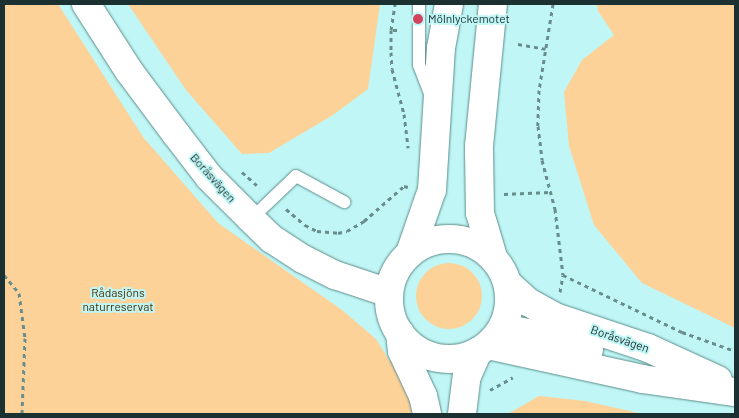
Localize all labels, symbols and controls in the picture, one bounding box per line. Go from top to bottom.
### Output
place label: Mölnlyckemotet [428,12,510,26]
marker: Mölnlyckemotet [412,13,424,25]
street label: Boråsvägen [187,151,239,205]
park label: Rådasjöns naturreservat [82,286,154,314]
street label: Boråsvägen [589,322,651,356]

